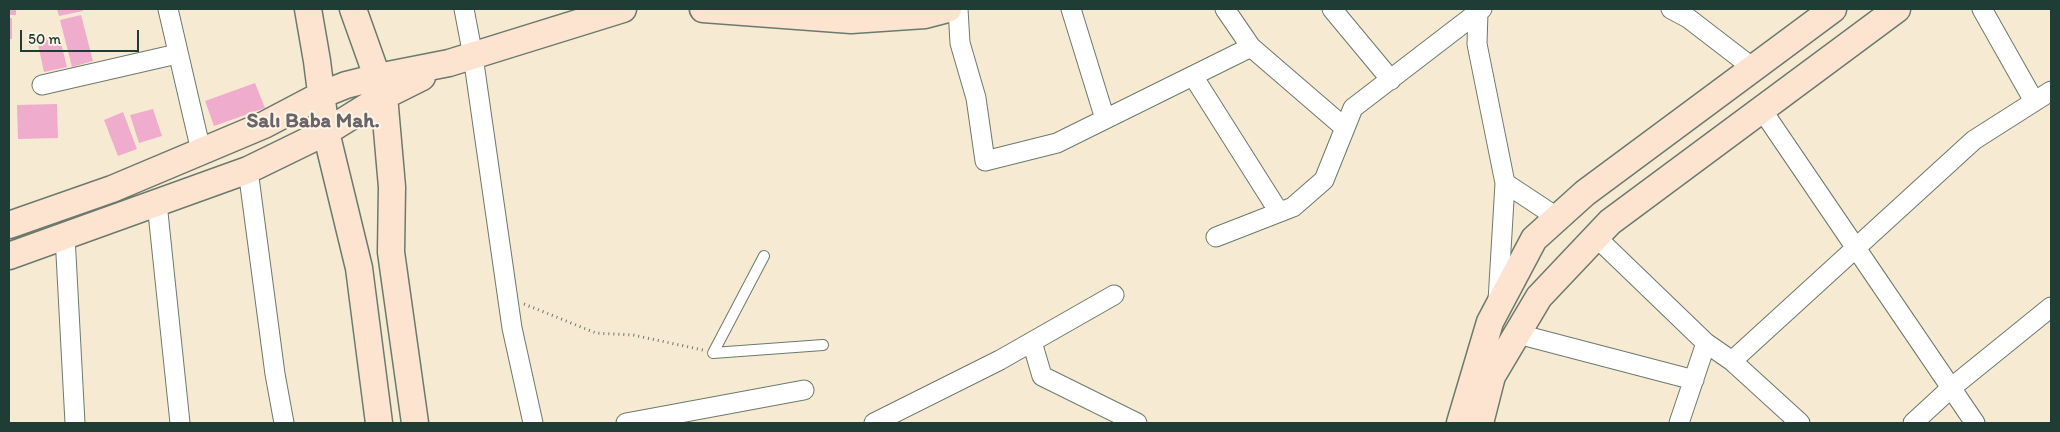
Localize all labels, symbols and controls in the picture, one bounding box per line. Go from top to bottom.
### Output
scale bar [22,20,141,52]
text: 50 m [28,30,61,48]
district label: Salı Baba Mah. [246,109,380,135]

